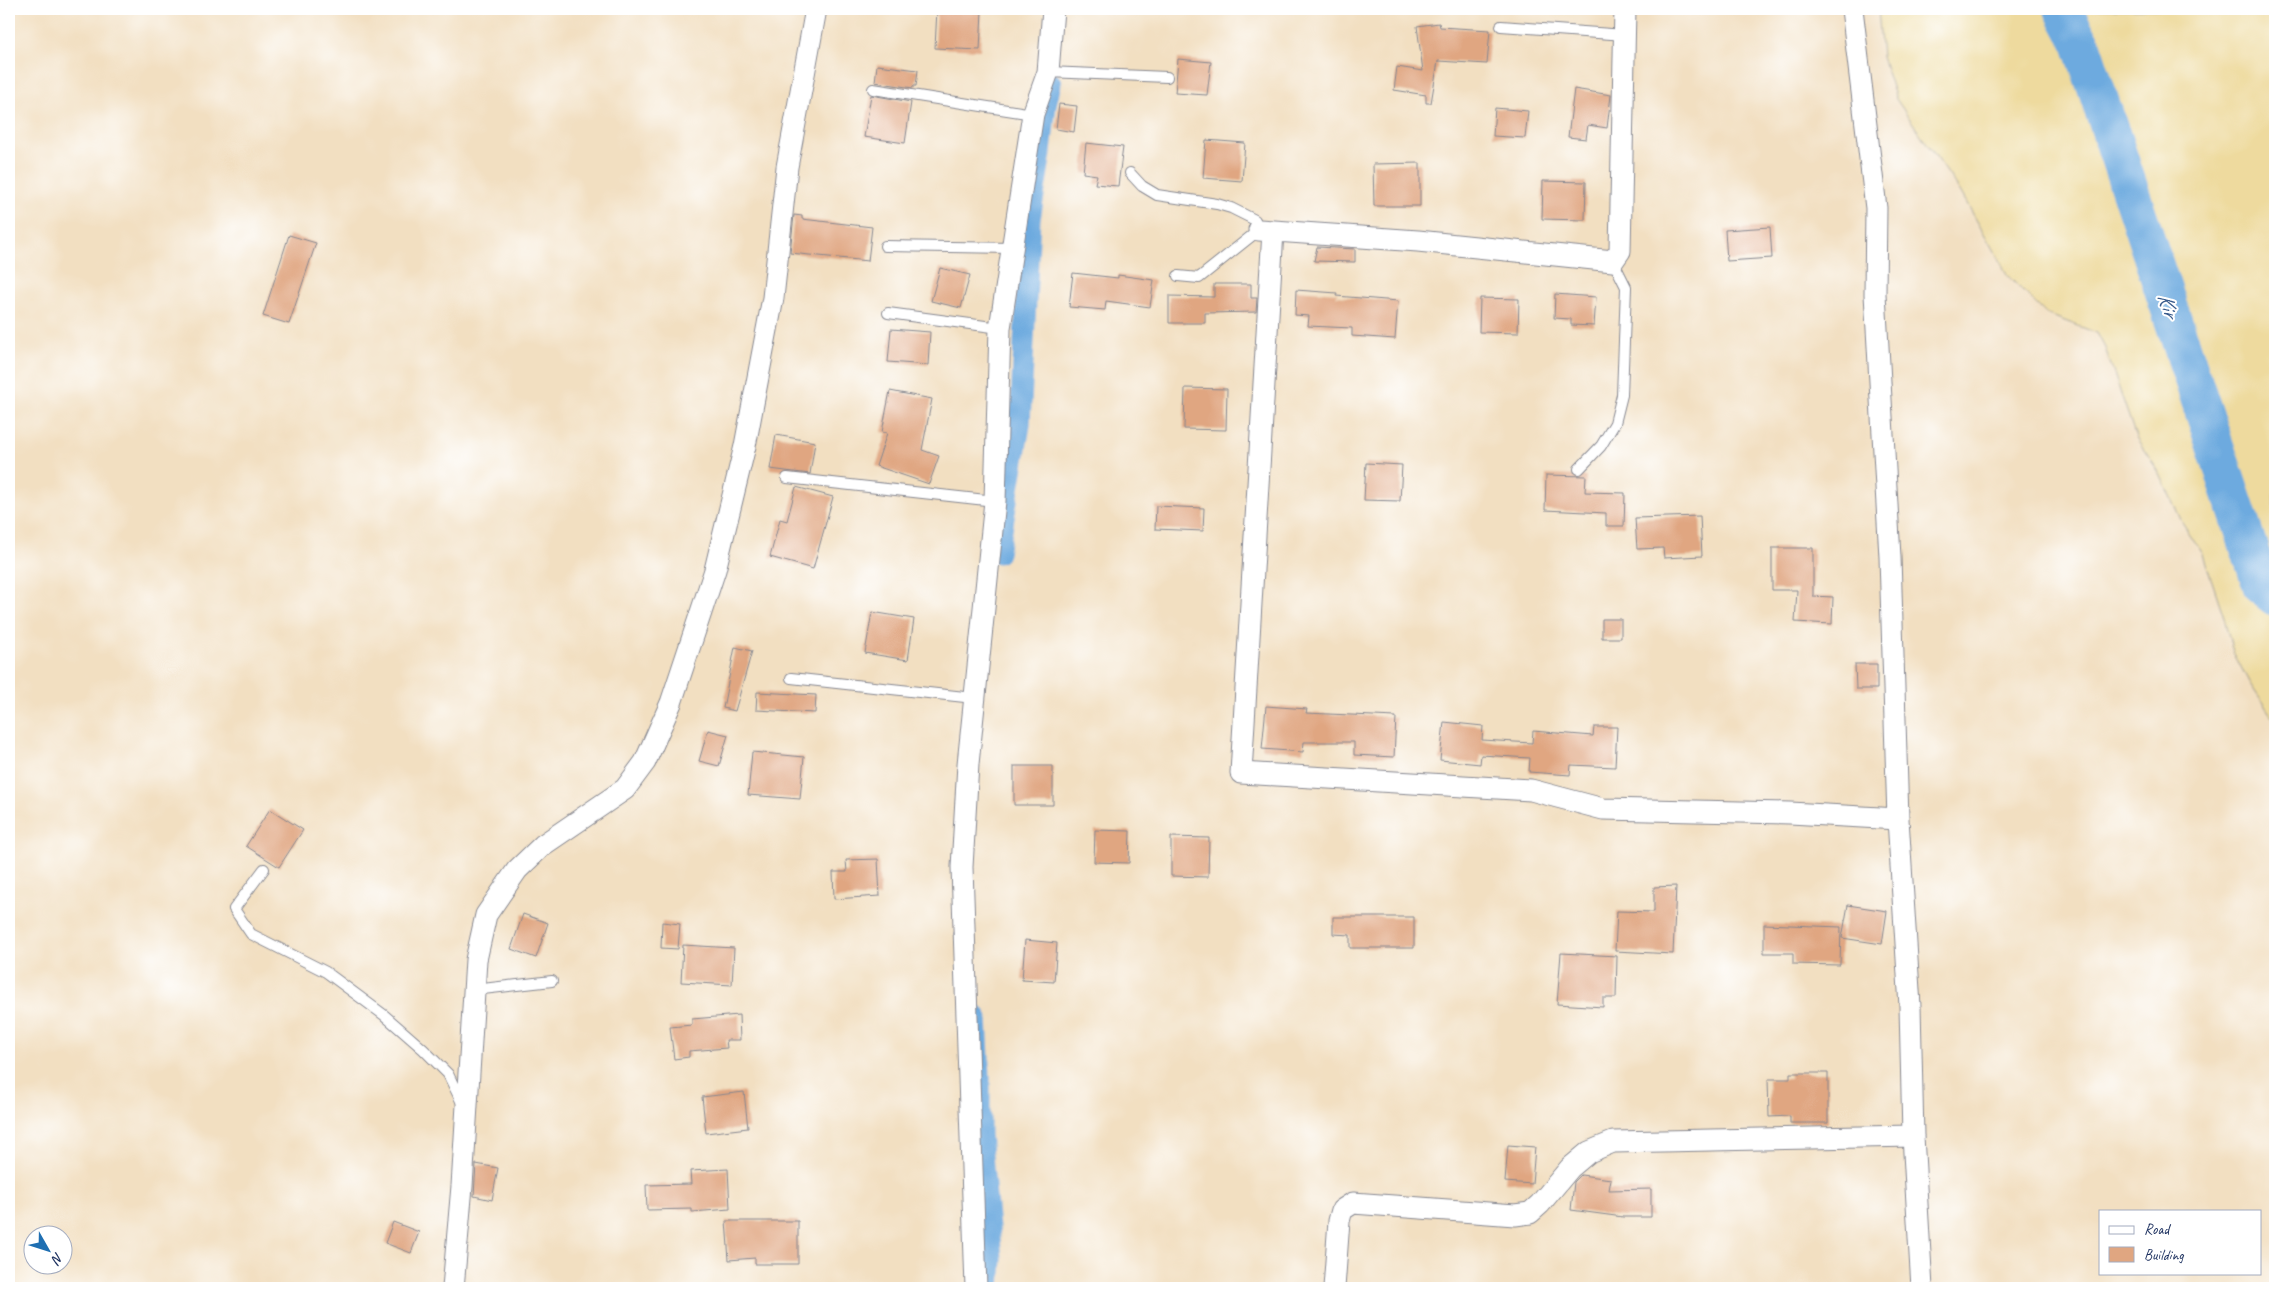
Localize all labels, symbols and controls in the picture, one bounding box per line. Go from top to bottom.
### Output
water label: Kir [2151,290,2186,324]
legend [2099,1210,2262,1274]
text: Road [2144,1220,2171,1239]
north arrow [22,1224,72,1274]
text: Building [2144,1246,2184,1265]
text: N [47,1249,67,1268]

